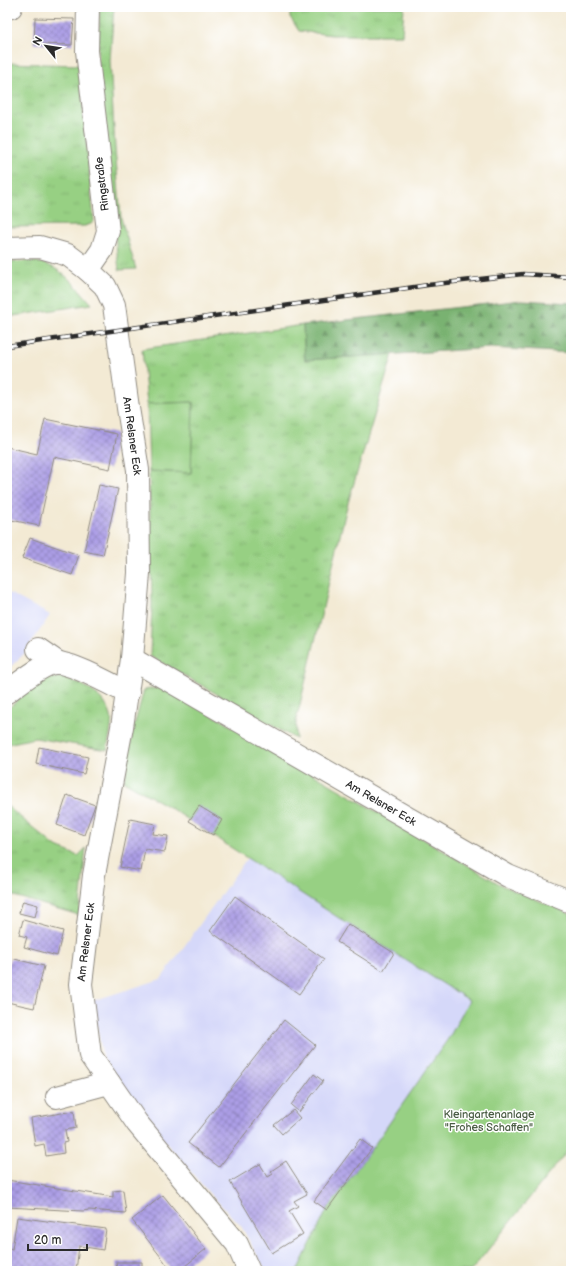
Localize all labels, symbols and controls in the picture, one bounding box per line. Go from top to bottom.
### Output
north arrow [26,26,66,66]
text: N [30,34,45,48]
street label: Ringstraße [92,156,112,212]
street label: Am Relsner Eck [120,396,144,477]
street label: Am Relsner Eck [343,778,419,829]
street label: Am Relsner Eck [75,901,97,982]
park label: Kleingartenanlage "Frohes Schaffen" [443,1108,535,1134]
scale bar [28,1226,87,1252]
text: 20 m [34,1233,61,1248]

